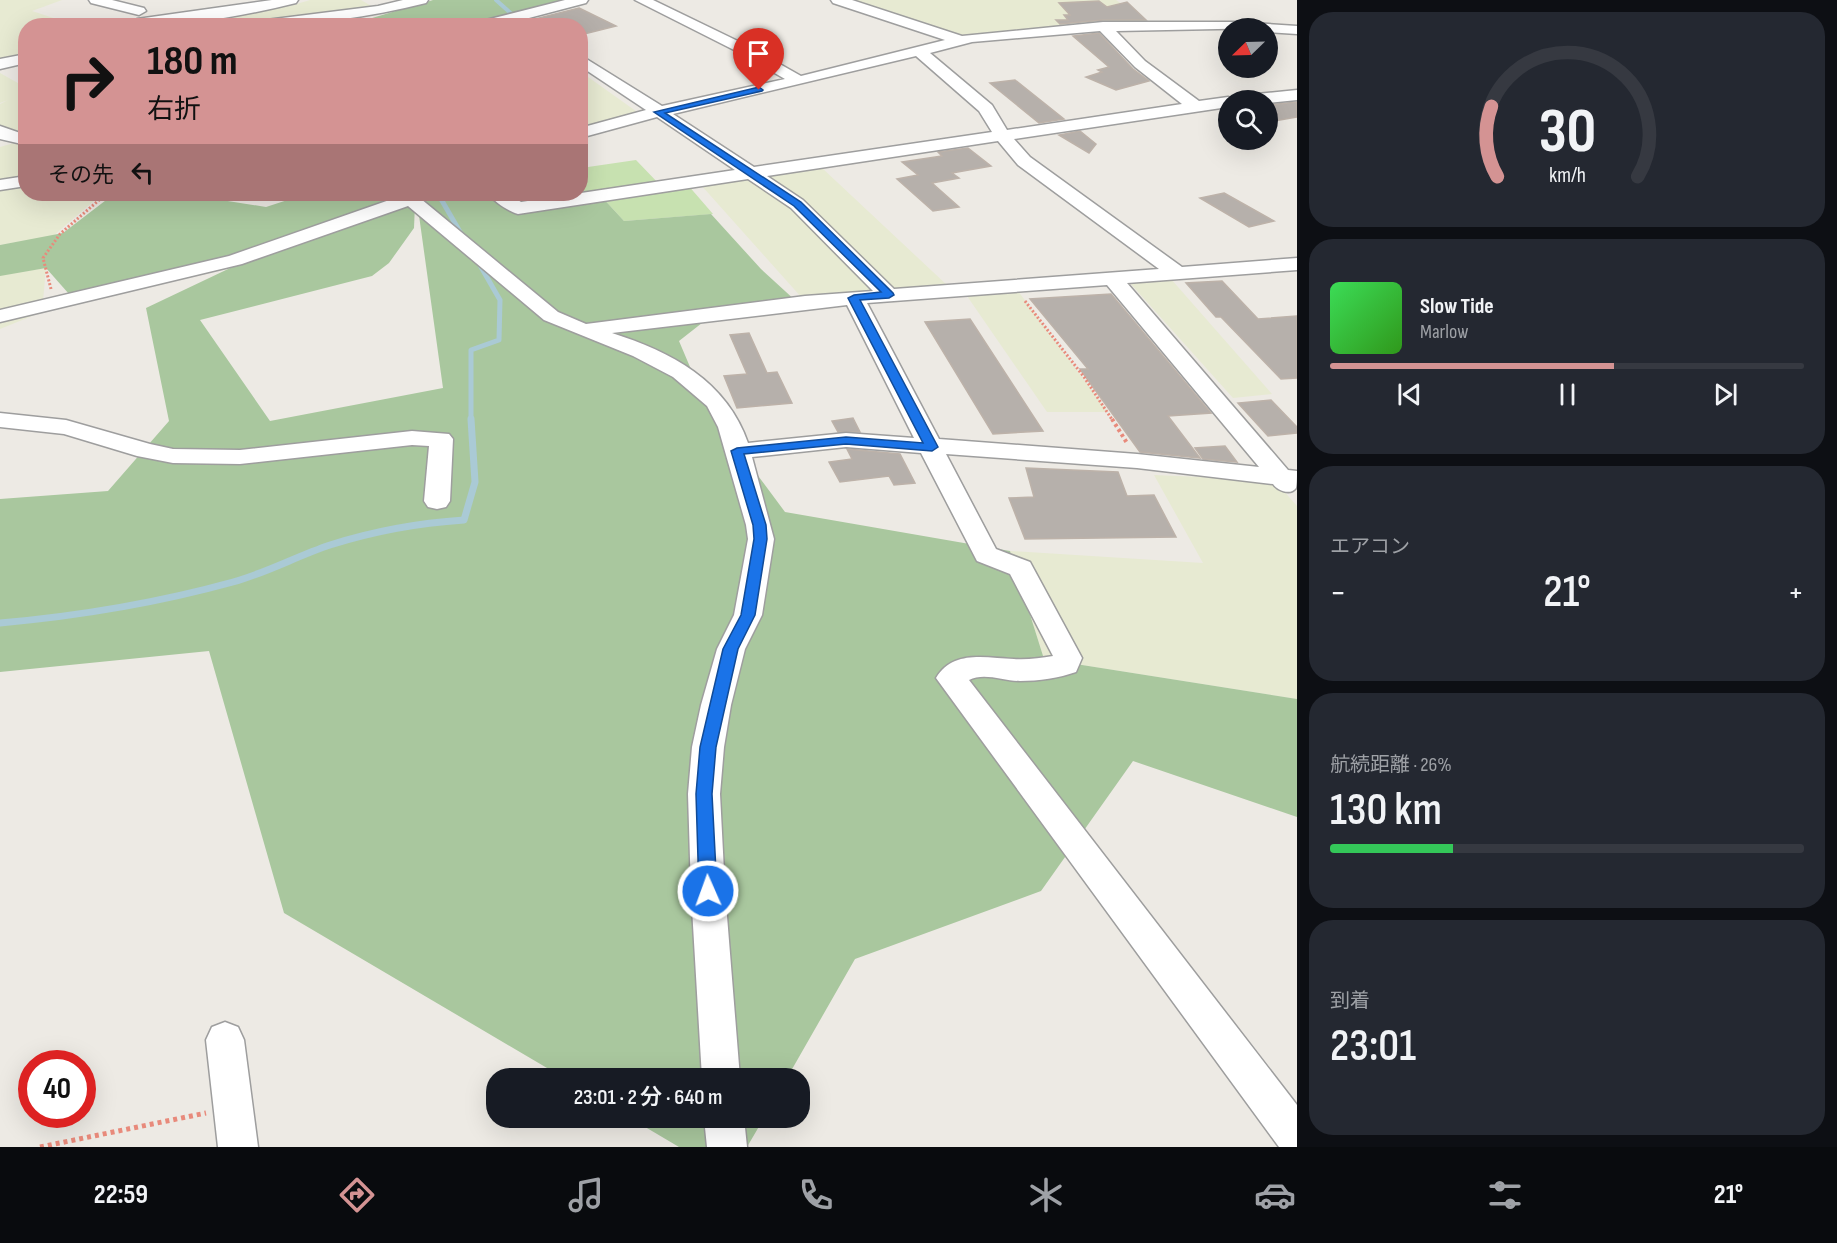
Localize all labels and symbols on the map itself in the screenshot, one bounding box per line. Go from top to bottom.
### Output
north arrow [1218,18,1278,78]
pin [733,28,784,90]
position arrow [676,859,740,923]
speed limit sign: 40 [18,1050,96,1128]

